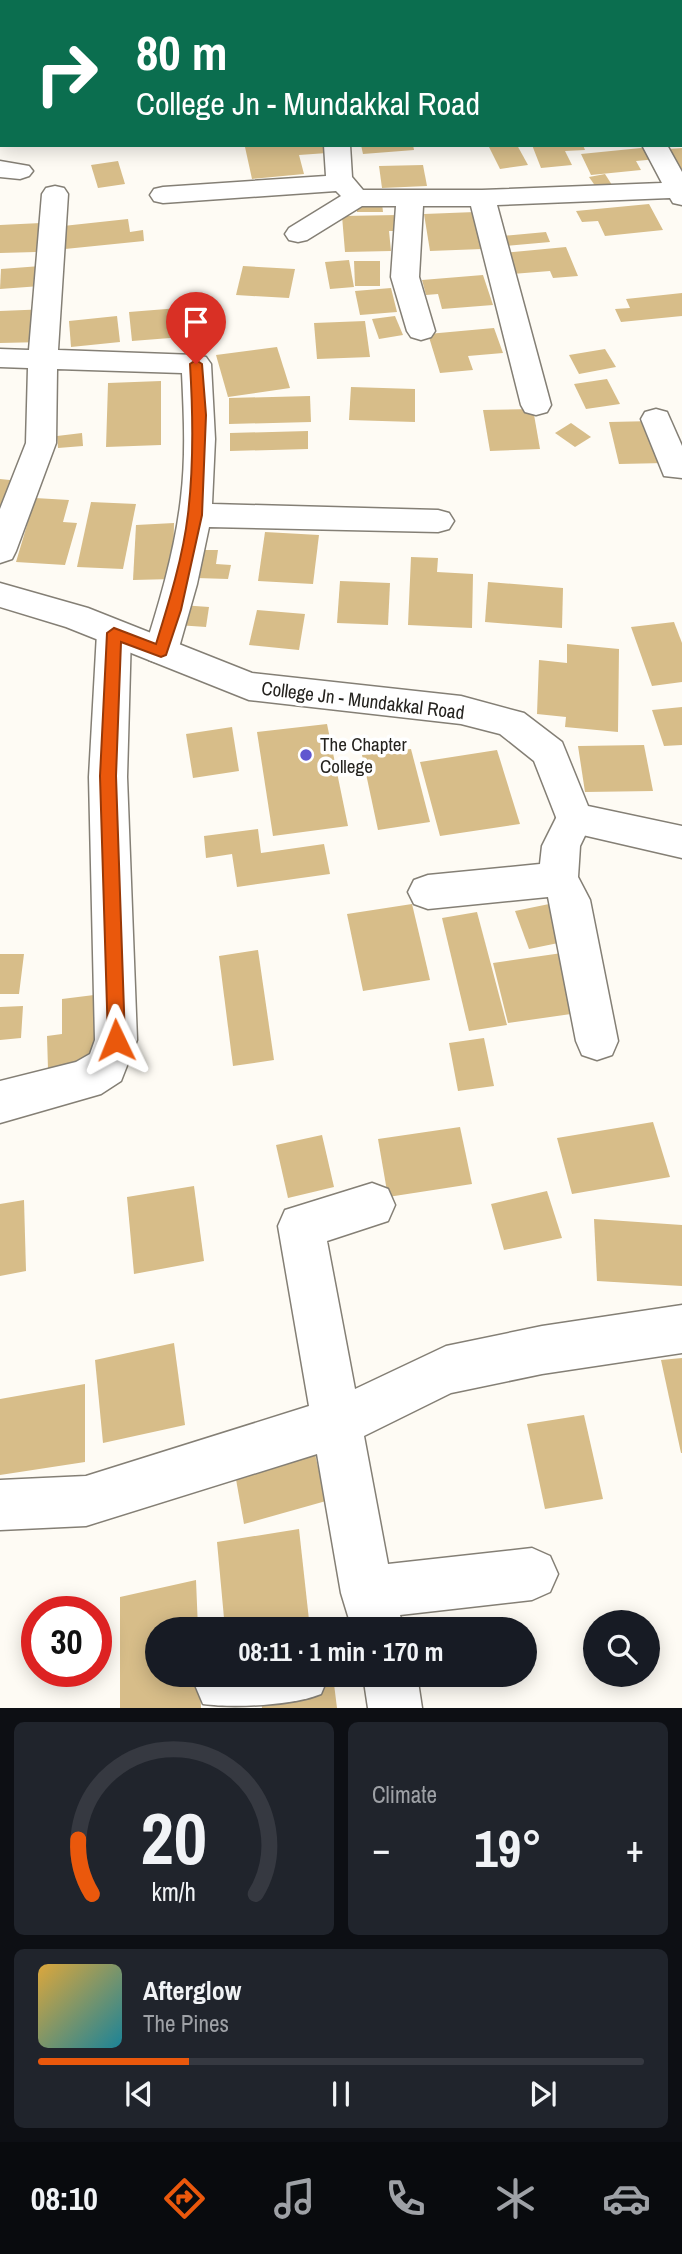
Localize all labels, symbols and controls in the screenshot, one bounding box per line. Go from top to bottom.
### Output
text: 80 m [136,19,228,85]
icon: right [21,28,112,119]
text: College Jn - Mundakkal Road [136,82,480,125]
pin [166,292,226,364]
icon: arrive [177,303,215,341]
street label: College Jn - Mundakkal Road [260,675,466,725]
place label: The Chapter College [320,731,407,779]
marker: The Chapter College [298,747,314,763]
position arrow [79,1003,153,1077]
speed limit sign: 30 [21,1596,112,1687]
map controls [583,1610,660,1687]
button: search [583,1610,660,1687]
text: 08:11 · 1 min · 170 m [238,1634,444,1669]
text: Climate [372,1779,437,1810]
text: 20 [141,1790,207,1888]
text: 19° [474,1813,542,1883]
text: − [372,1823,390,1874]
text: + [626,1823,644,1874]
text: km/h [152,1875,196,1909]
text: Afterglow [143,1973,241,2008]
text: The Pines [143,2008,229,2039]
icon: previous [120,2075,158,2113]
icon: pause [322,2075,360,2113]
icon: next [524,2075,562,2113]
icon: directions [160,2174,209,2223]
icon: music [270,2174,319,2223]
icon: phone [381,2174,430,2223]
icon: climate [491,2174,540,2223]
icon: car [602,2174,651,2223]
text: 08:10 [31,2177,98,2220]

